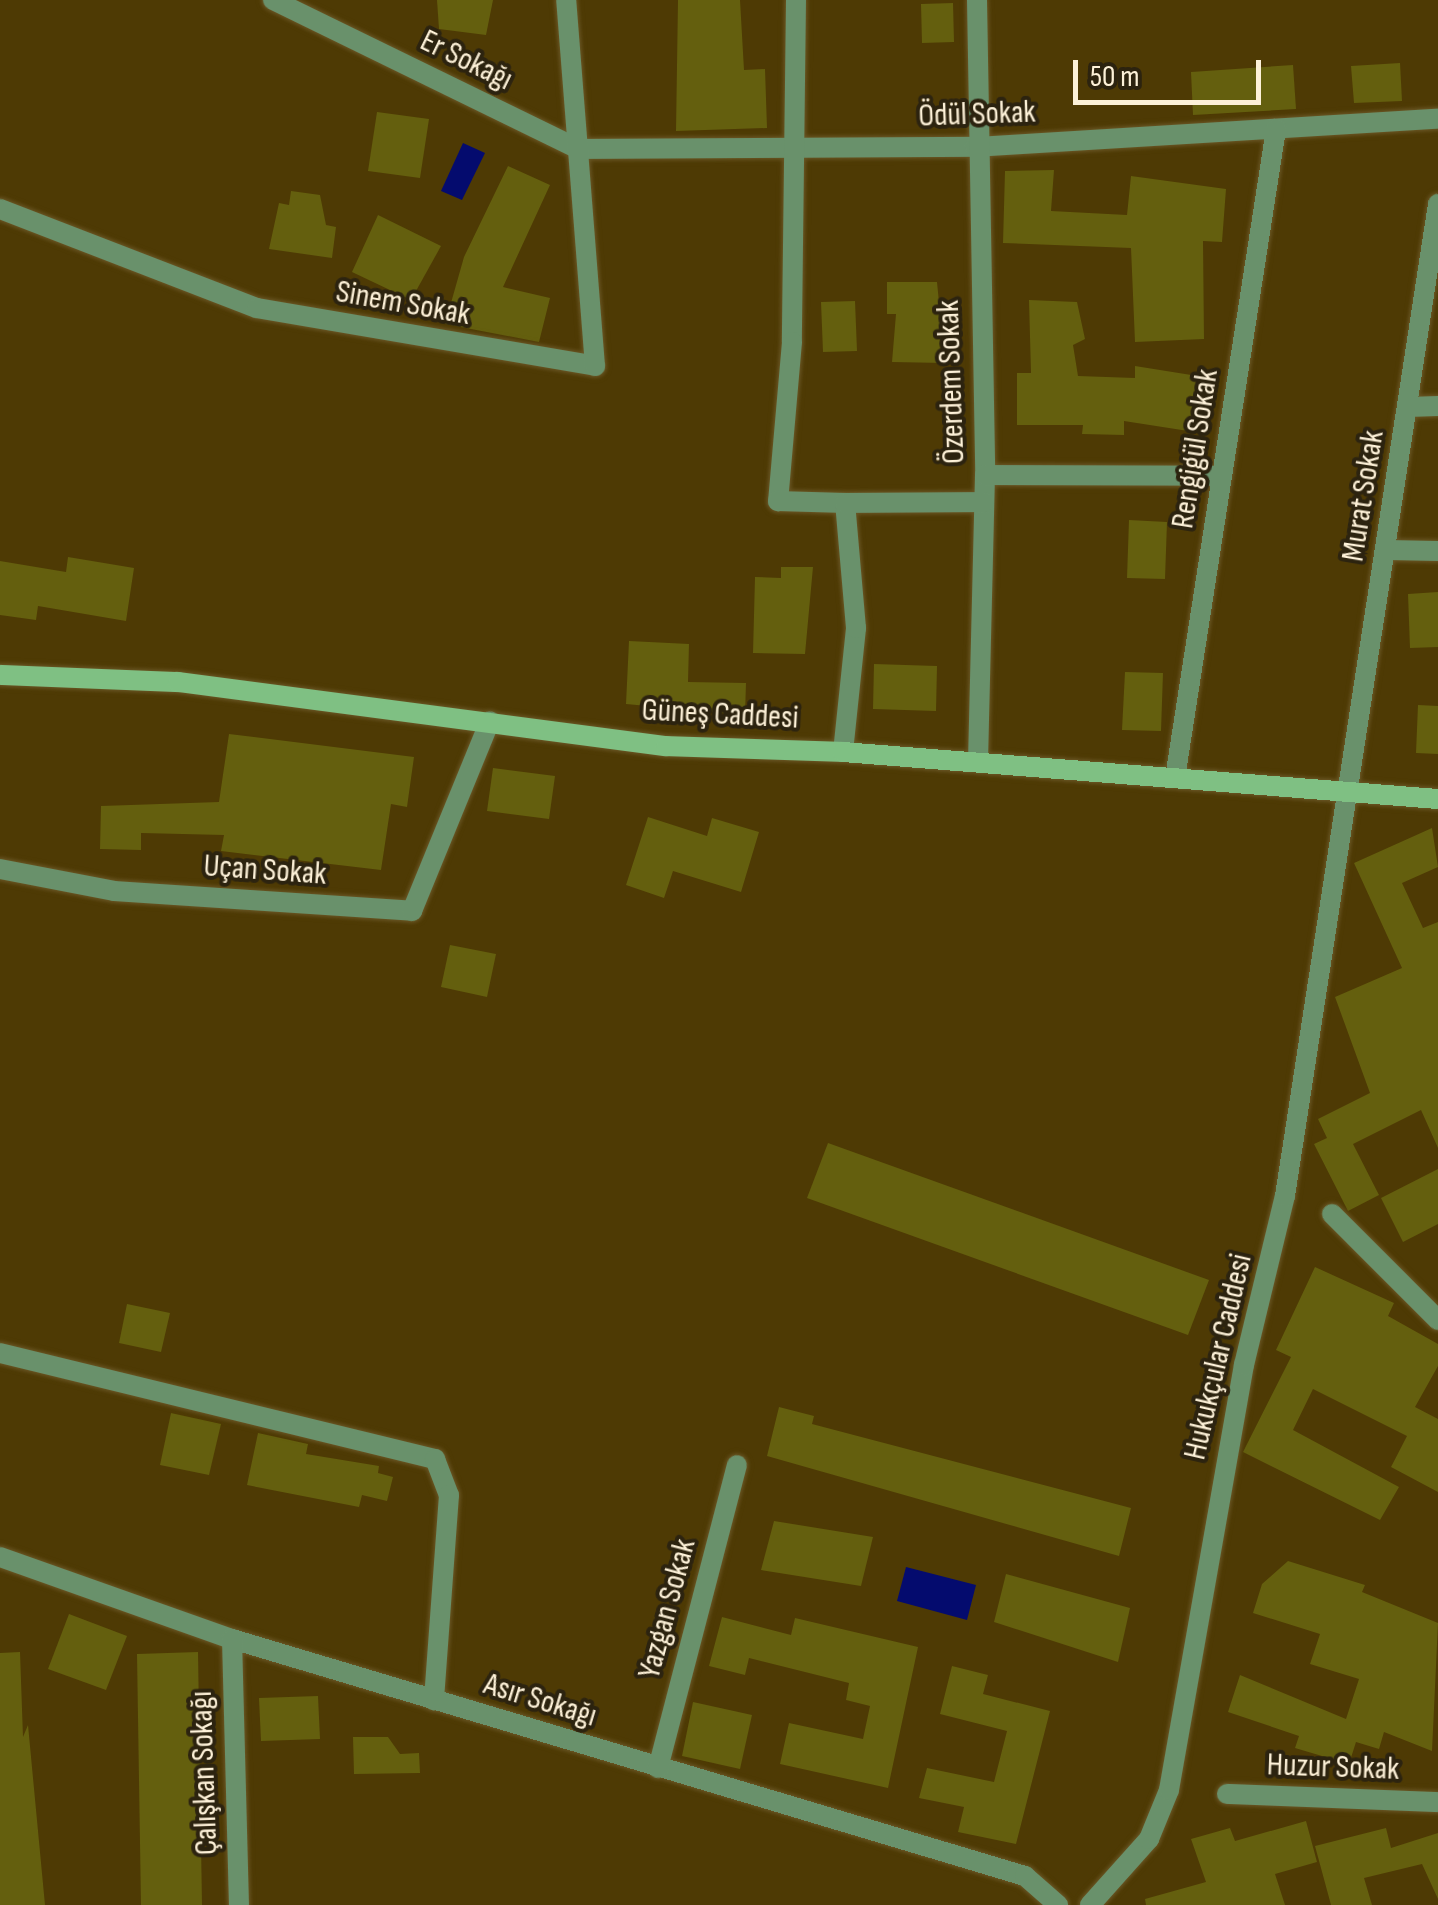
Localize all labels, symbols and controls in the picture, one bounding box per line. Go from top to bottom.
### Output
street label: Er Sokağı [414,22,518,100]
scale bar [1078,40,1266,102]
text: 50 m [1090,59,1139,95]
street label: Ödül Sokak [918,94,1036,136]
street label: Sinem Sokak [333,273,473,335]
street label: Özerdem Sokak [930,299,974,465]
street label: Rengigül Sokak [1164,367,1228,531]
street label: Murat Sokak [1335,428,1393,564]
street label: Güneş Caddesi [641,692,799,738]
street label: Uçan Sokak [202,848,328,894]
street label: Hukukçular Caddesi [1177,1250,1261,1464]
street label: Yazgan Sokak [631,1535,705,1683]
street label: Asır Sokağı [479,1666,601,1736]
street label: Çalışkan Sokağı [183,1690,227,1856]
street label: Huzur Sokak [1266,1746,1400,1790]

